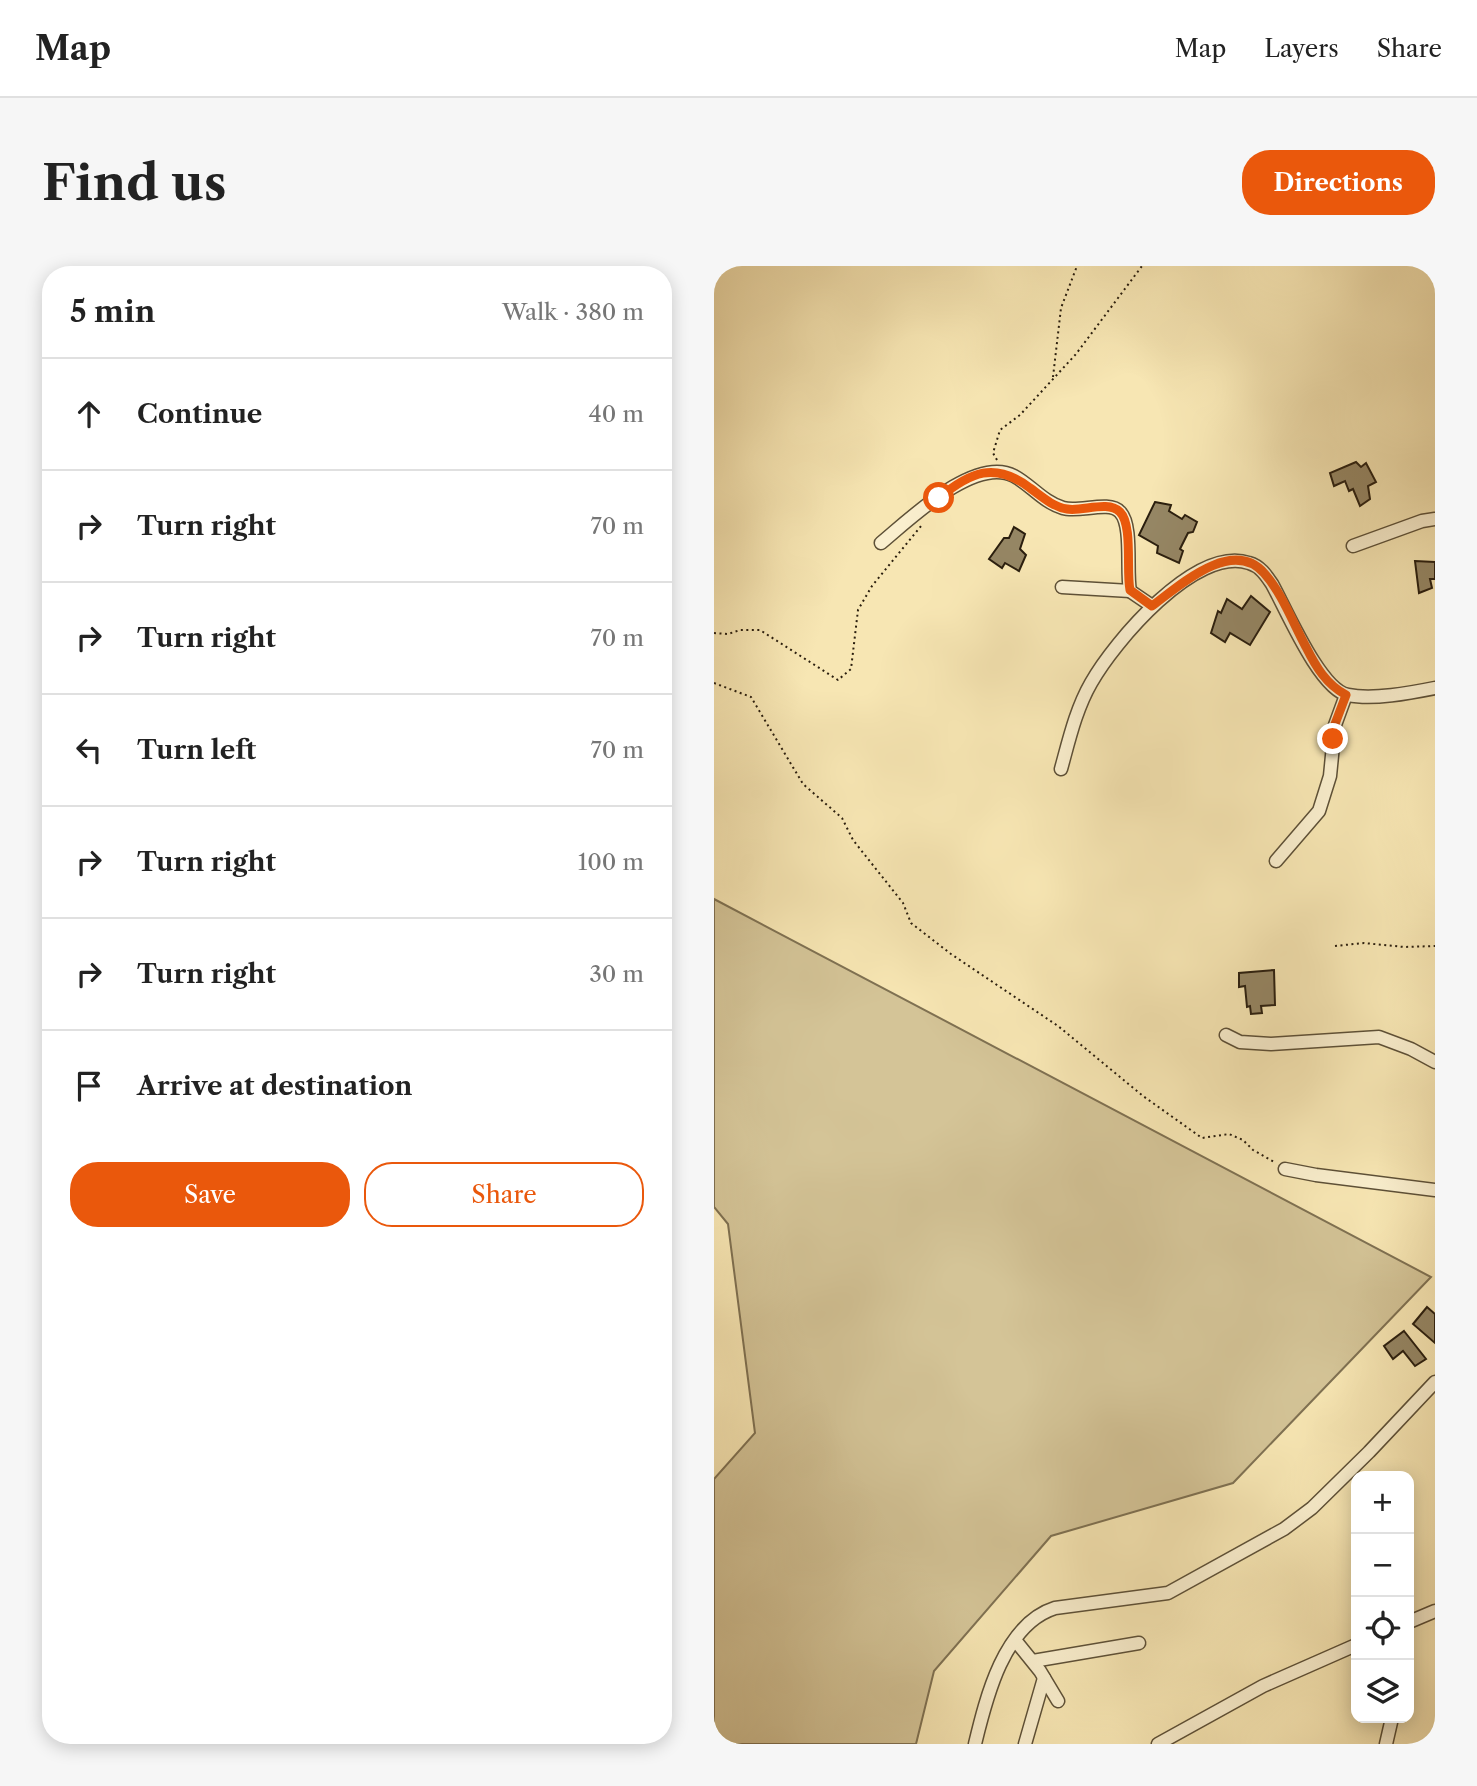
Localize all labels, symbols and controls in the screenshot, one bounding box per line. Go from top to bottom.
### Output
text: Map [35,28,111,69]
text: Map [1175,34,1226,63]
text: Layers [1264,34,1339,63]
text: Share [1377,34,1442,63]
button: Directions [1242,150,1435,215]
text: Find us [42,152,226,213]
text: 5 min [70,293,155,330]
text: Walk · 380 m [502,298,644,326]
icon: ahead [70,395,108,433]
text: Continue [137,398,262,430]
text: 40 m [589,400,644,428]
route start [923,482,954,513]
icon: right [70,507,108,545]
text: Turn right [137,510,276,542]
text: 70 m [591,512,644,540]
icon: right [70,619,108,657]
text: Turn right [137,622,276,654]
text: 70 m [591,624,644,652]
route end [1317,723,1348,754]
icon: left [70,731,108,769]
text: Turn left [137,734,256,766]
text: 70 m [591,736,644,764]
icon: right [70,843,108,881]
text: Turn right [137,846,276,878]
text: 100 m [578,848,644,876]
icon: right [70,955,108,993]
text: Turn right [137,958,276,990]
text: 30 m [589,960,644,988]
icon: arrive [70,1067,108,1105]
text: Arrive at destination [137,1070,412,1102]
button: Save [70,1162,350,1227]
button: Share [364,1162,644,1227]
map controls [1351,1471,1414,1723]
button: + [1351,1471,1414,1534]
button: − [1351,1534,1414,1597]
button: locate [1351,1597,1414,1660]
button: layers [1351,1660,1414,1723]

